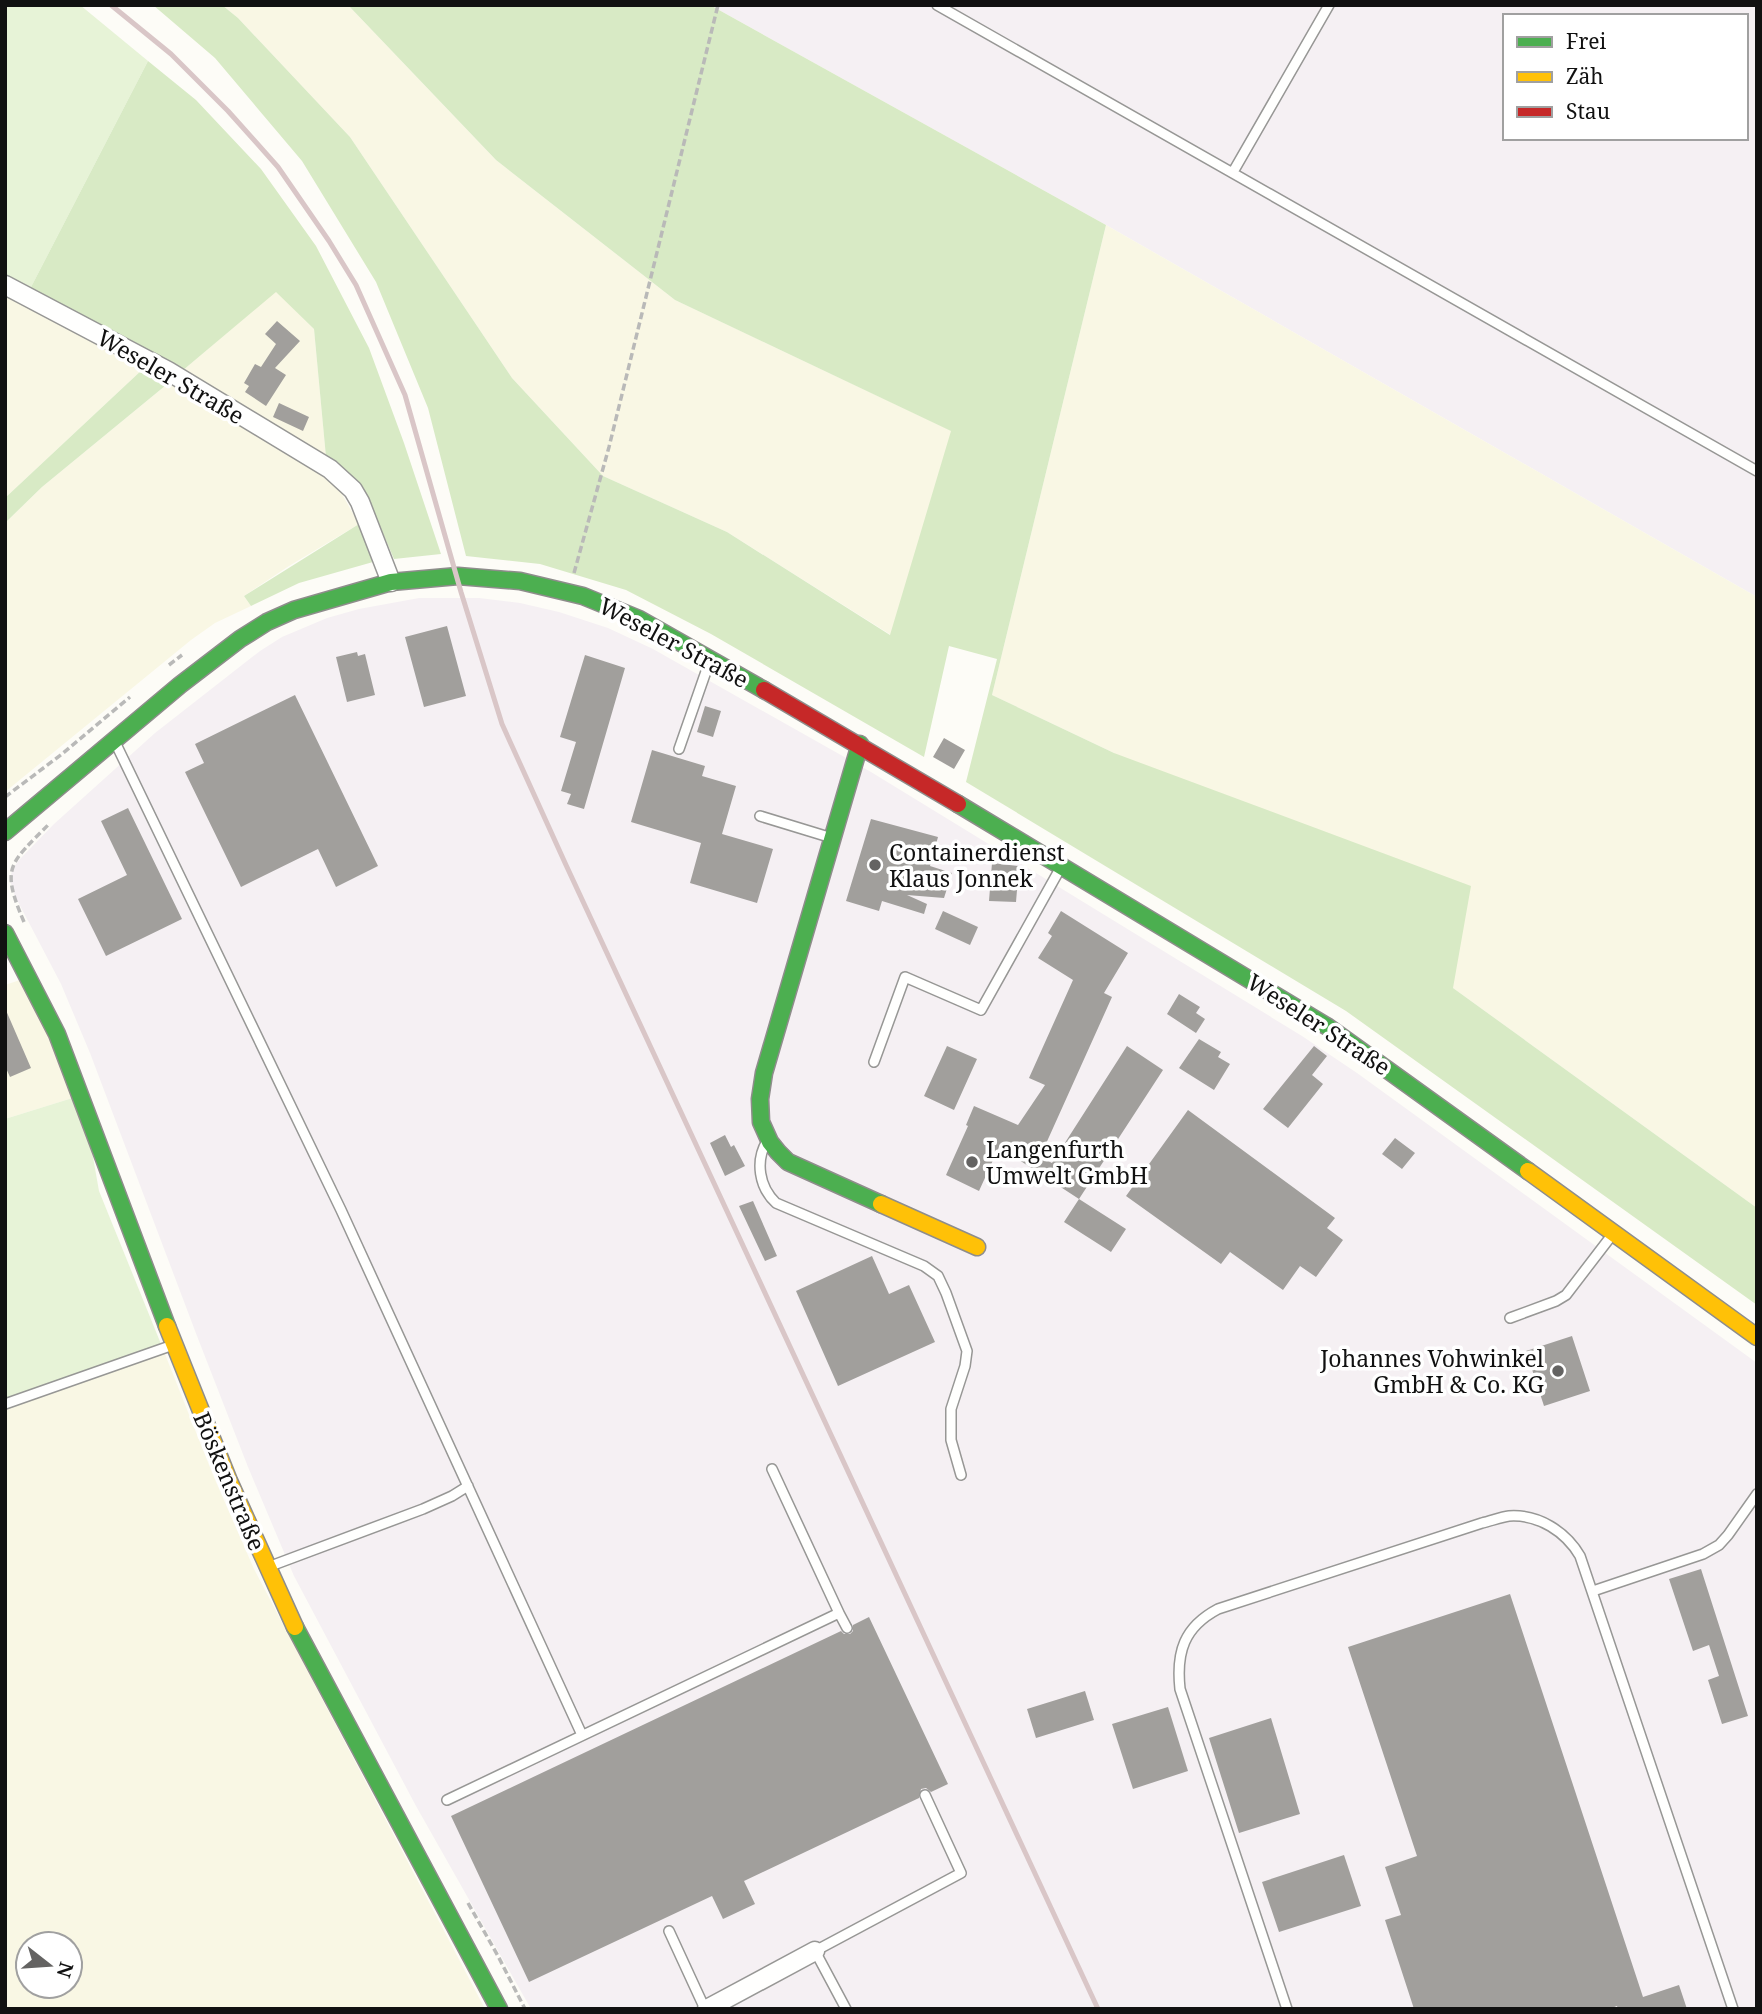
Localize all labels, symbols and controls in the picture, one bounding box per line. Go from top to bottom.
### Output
legend [1503,14,1748,140]
text: Frei [1566,27,1607,55]
text: Zäh [1566,62,1604,90]
text: Stau [1566,97,1610,125]
street label: Weseler Straße [92,321,250,431]
street label: Weseler Straße [594,589,754,695]
place label: Containerdienst Klaus Jonnek [889,836,1065,894]
marker: Containerdienst Klaus Jonnek [867,857,883,873]
street label: Weseler Straße [1241,966,1397,1082]
place label: Langenfurth Umwelt GmbH [986,1133,1148,1191]
marker: Langenfurth Umwelt GmbH [964,1154,980,1170]
place label: Johannes Vohwinkel GmbH & Co. KG [1319,1342,1544,1400]
marker: Johannes Vohwinkel GmbH & Co. KG [1550,1363,1566,1379]
street label: Böskenstraße [186,1407,274,1555]
north arrow [14,1930,84,2000]
text: N [51,1959,80,1981]

